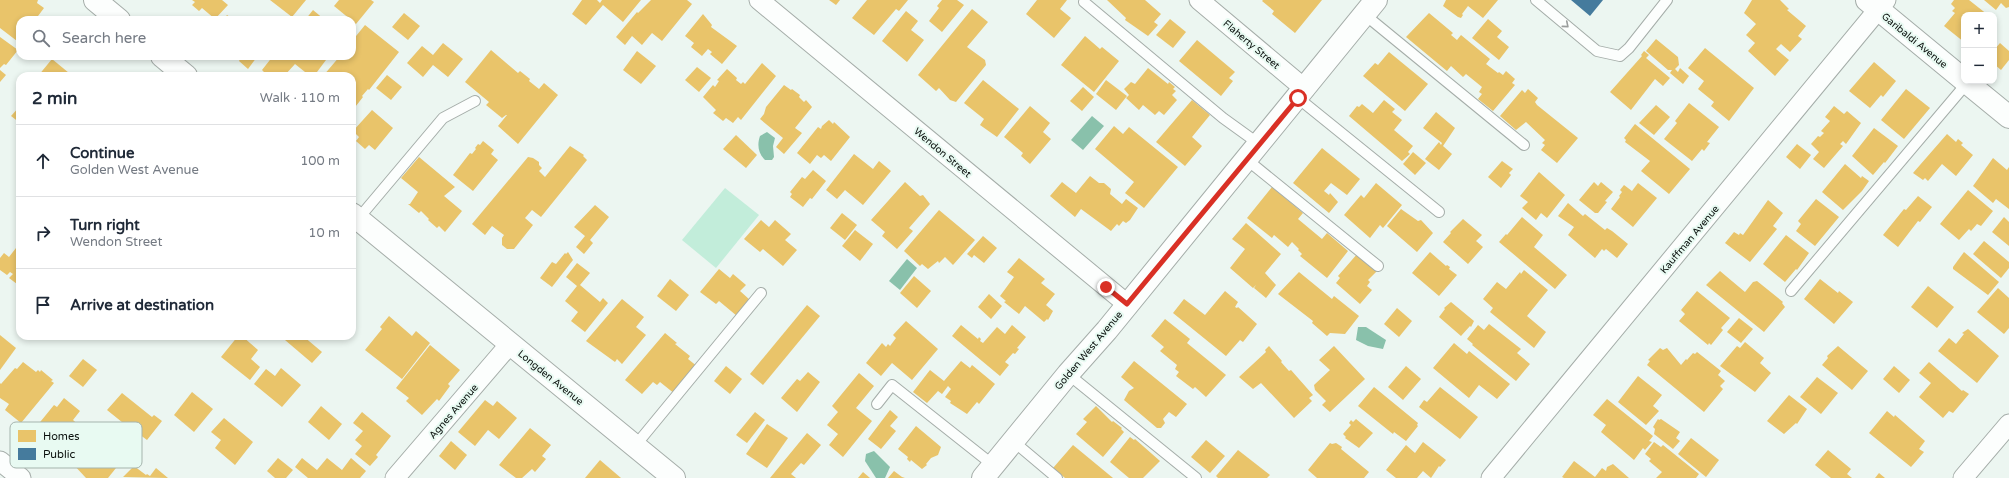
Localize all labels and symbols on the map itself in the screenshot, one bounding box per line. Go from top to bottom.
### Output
street label: Garibaldi Avenue [1879,11,1950,71]
street label: Flaherty Street [1221,18,1282,72]
one-way arrow [1562,21,1569,28]
route start [1289,89,1307,107]
street label: Wendon Street [911,125,974,180]
street label: Kauffman Avenue [1658,203,1722,276]
route end [1097,278,1115,296]
street label: Golden West Avenue [1052,309,1125,392]
street label: Longden Avenue [515,348,586,408]
street label: Agnes Avenue [427,382,481,441]
legend [10,422,142,468]
text: Homes [43,430,79,443]
text: Public [43,448,75,461]

